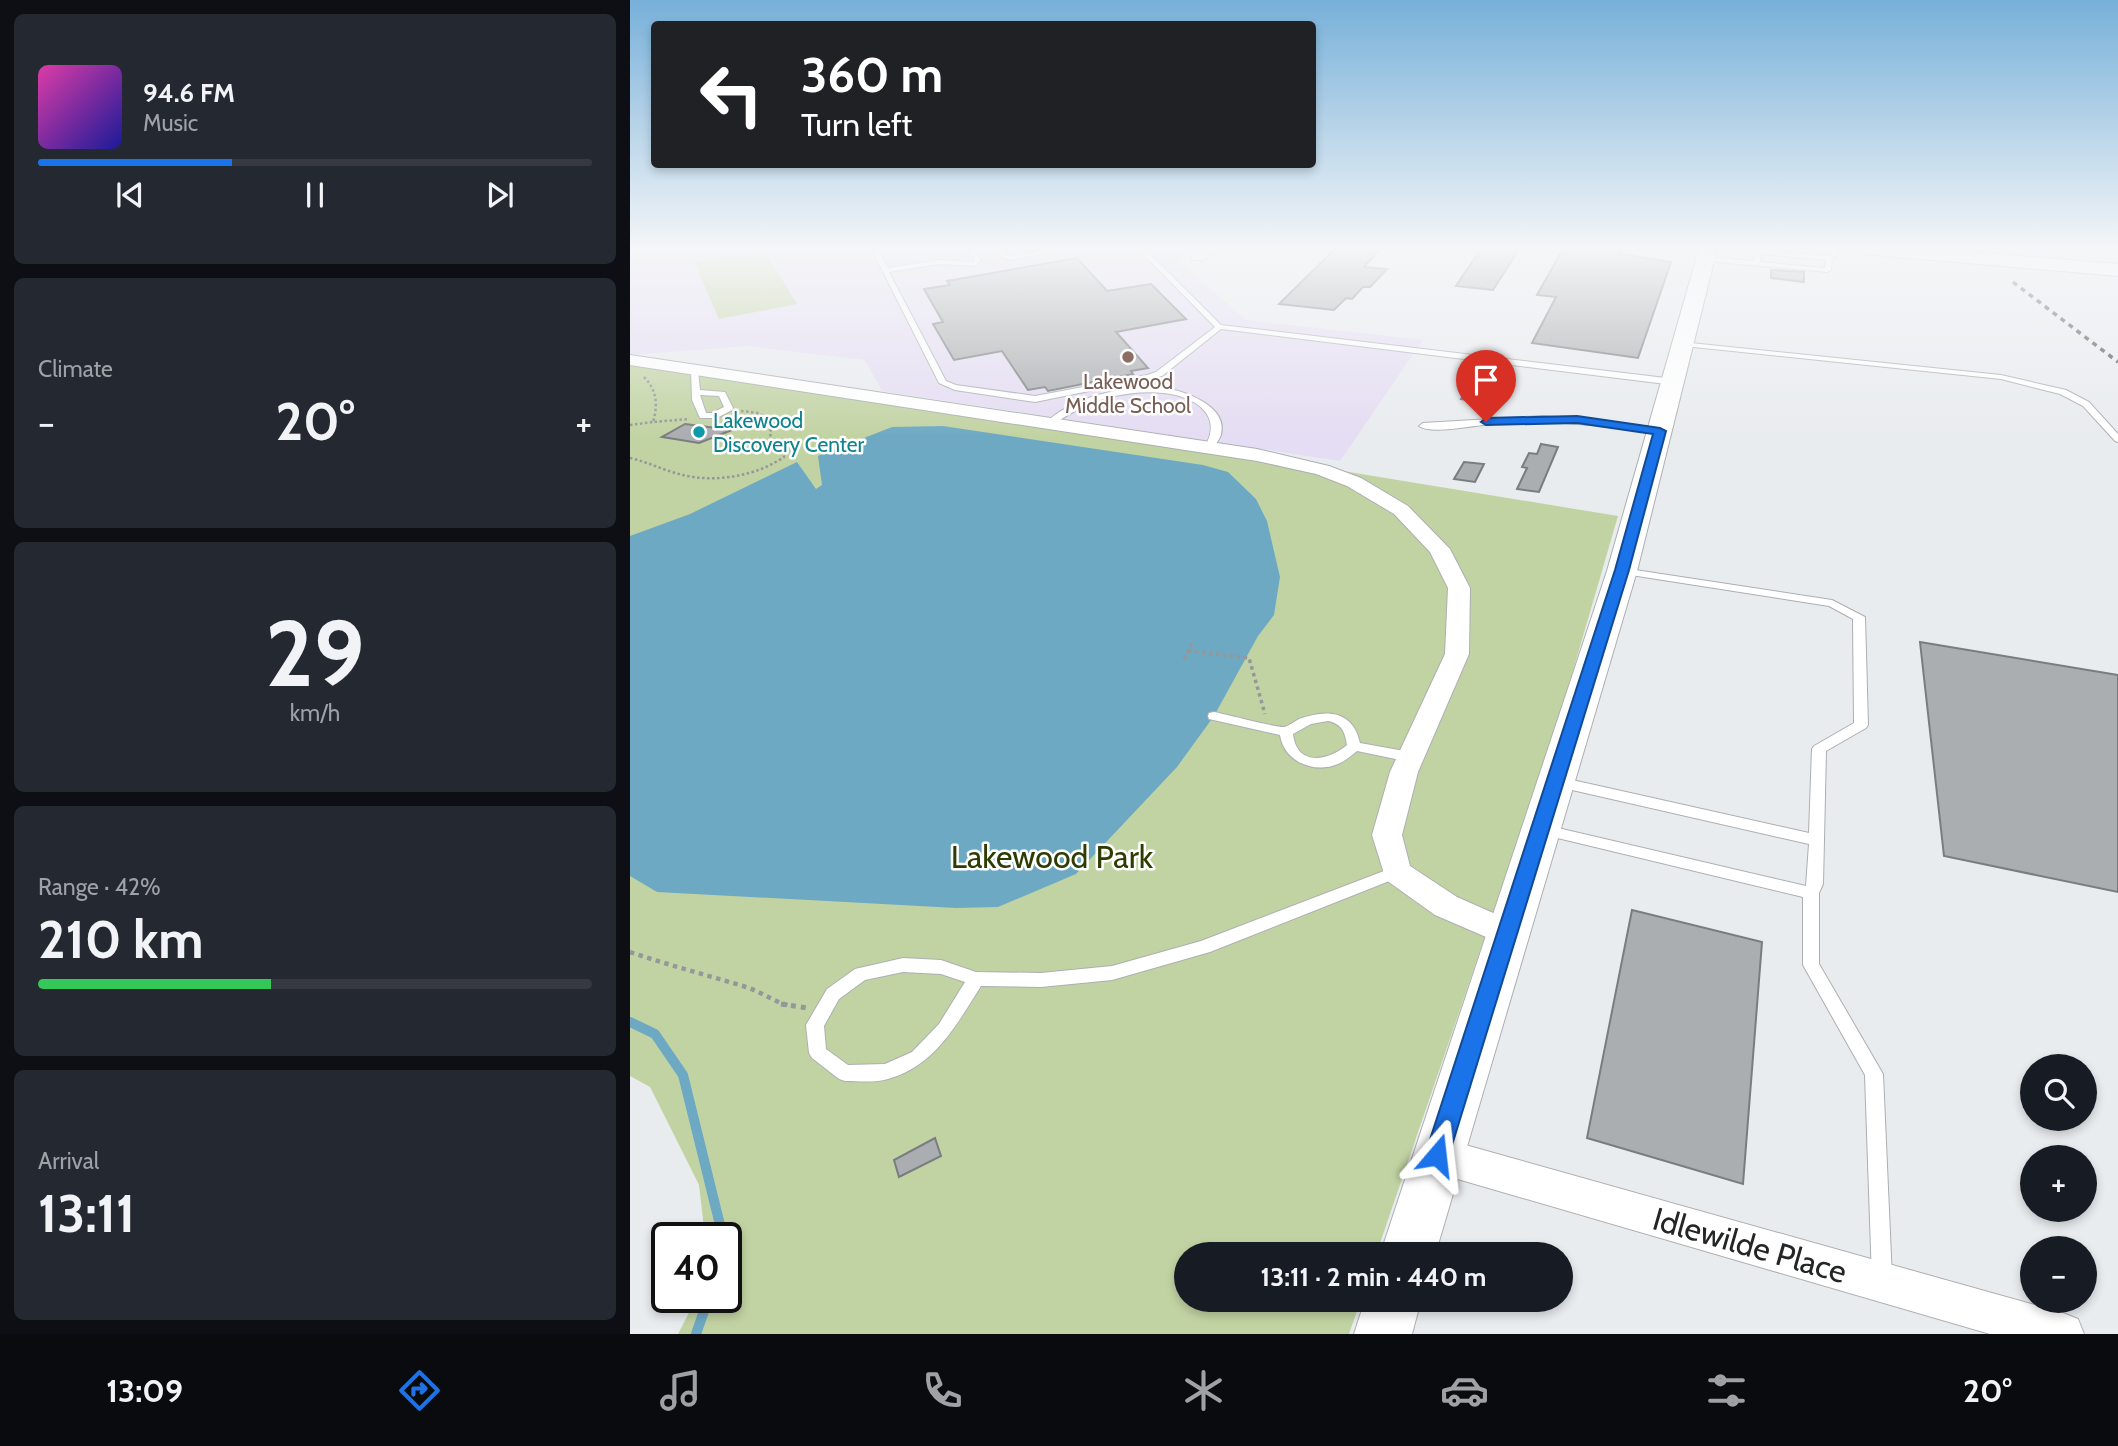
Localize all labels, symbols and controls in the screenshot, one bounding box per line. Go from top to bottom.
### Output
text: 360 m [801,45,943,104]
icon: left [686,49,777,140]
text: 94.6 FM [143,77,235,109]
text: Turn left [801,105,912,144]
text: Music [143,109,198,137]
icon: previous [111,176,149,214]
icon: pause [296,176,334,214]
icon: next [481,176,519,214]
marker: Lakewood Middle School [1120,349,1136,365]
pin [1456,350,1516,422]
text: Climate [38,355,113,383]
icon: arrive [1467,361,1505,399]
place label: Lakewood Middle School [1065,369,1191,418]
text: 20° [275,390,355,453]
text: − [38,399,55,446]
text: + [575,399,592,446]
place label: Lakewood Discovery Center [713,408,865,457]
marker: Lakewood Discovery Center [691,424,707,440]
text: 29 [265,598,365,709]
text: km/h [290,699,340,727]
park label: Lakewood Park [951,837,1154,876]
text: Range · 42% [38,873,161,901]
text: 210 km [38,908,204,971]
map controls [2020,1054,2097,1313]
button: search [2020,1054,2097,1131]
position arrow [1400,1118,1474,1192]
button: + [2020,1145,2097,1222]
text: Arrival [38,1147,99,1175]
text: 13:11 [38,1182,135,1245]
street label: Idlewilde Place [1649,1199,1851,1291]
speed limit sign: 40 [651,1222,742,1313]
button: − [2020,1236,2097,1313]
text: 13:11 · 2 min · 440 m [1261,1261,1486,1293]
icon: directions [395,1366,444,1415]
icon: music [656,1366,705,1415]
icon: phone [918,1366,967,1415]
icon: climate [1179,1366,1228,1415]
icon: car [1440,1366,1489,1415]
icon: filters [1702,1366,1751,1415]
text: 13:09 [106,1371,183,1410]
text: 20° [1963,1371,2012,1410]

